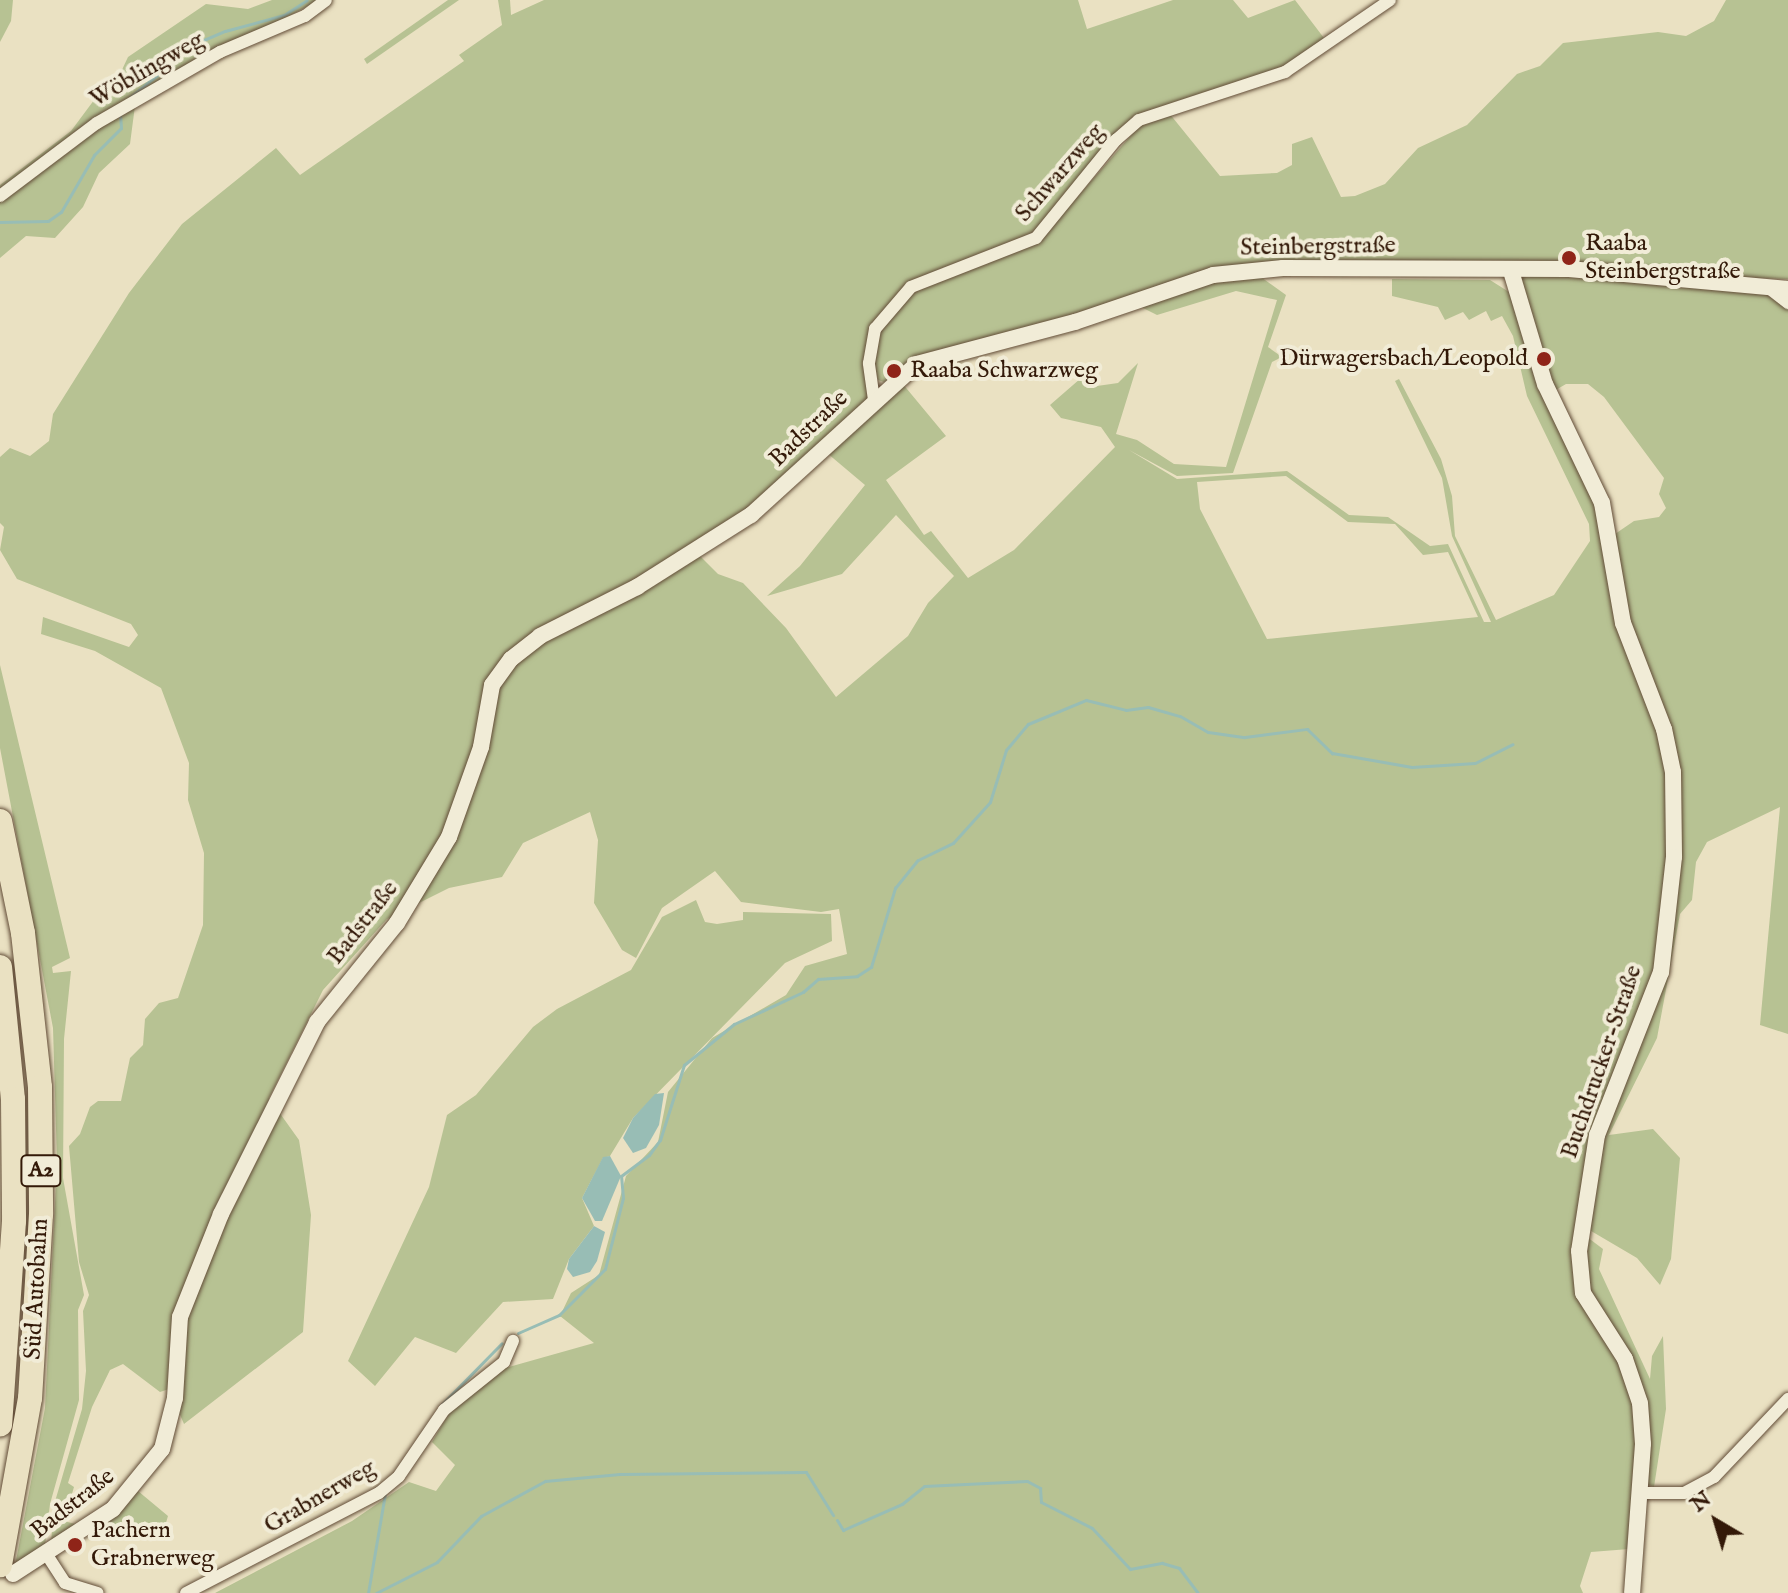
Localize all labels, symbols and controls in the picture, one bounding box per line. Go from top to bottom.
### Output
street label: Wöblingweg [85,26,209,114]
street label: Schwarzweg [1010,118,1110,228]
place label: Raaba Steinbergstraße [1585,230,1741,286]
street label: Steinbergstraße [1240,231,1396,263]
marker: Raaba Steinbergstraße [1560,249,1578,267]
place label: Dürwagersbach/Leopold [1279,345,1528,373]
marker: Dürwagersbach/Leopold [1535,350,1553,368]
place label: Raaba Schwarzweg [910,357,1098,385]
marker: Raaba Schwarzweg [885,362,903,380]
street label: Badstraße [764,385,854,473]
street label: Badstraße [321,875,405,971]
street label: Buchdrucker-Straße [1555,962,1649,1162]
road number: A2 [19,1153,63,1189]
street label: Süd Autobahn [19,1218,55,1360]
street label: Grabnerweg [259,1454,381,1540]
street label: Badstraße [25,1462,121,1546]
north arrow [1676,1481,1756,1561]
text: N [1685,1485,1717,1519]
place label: Pachern Grabnerweg [91,1517,214,1573]
marker: Pachern Grabnerweg [66,1536,84,1554]

